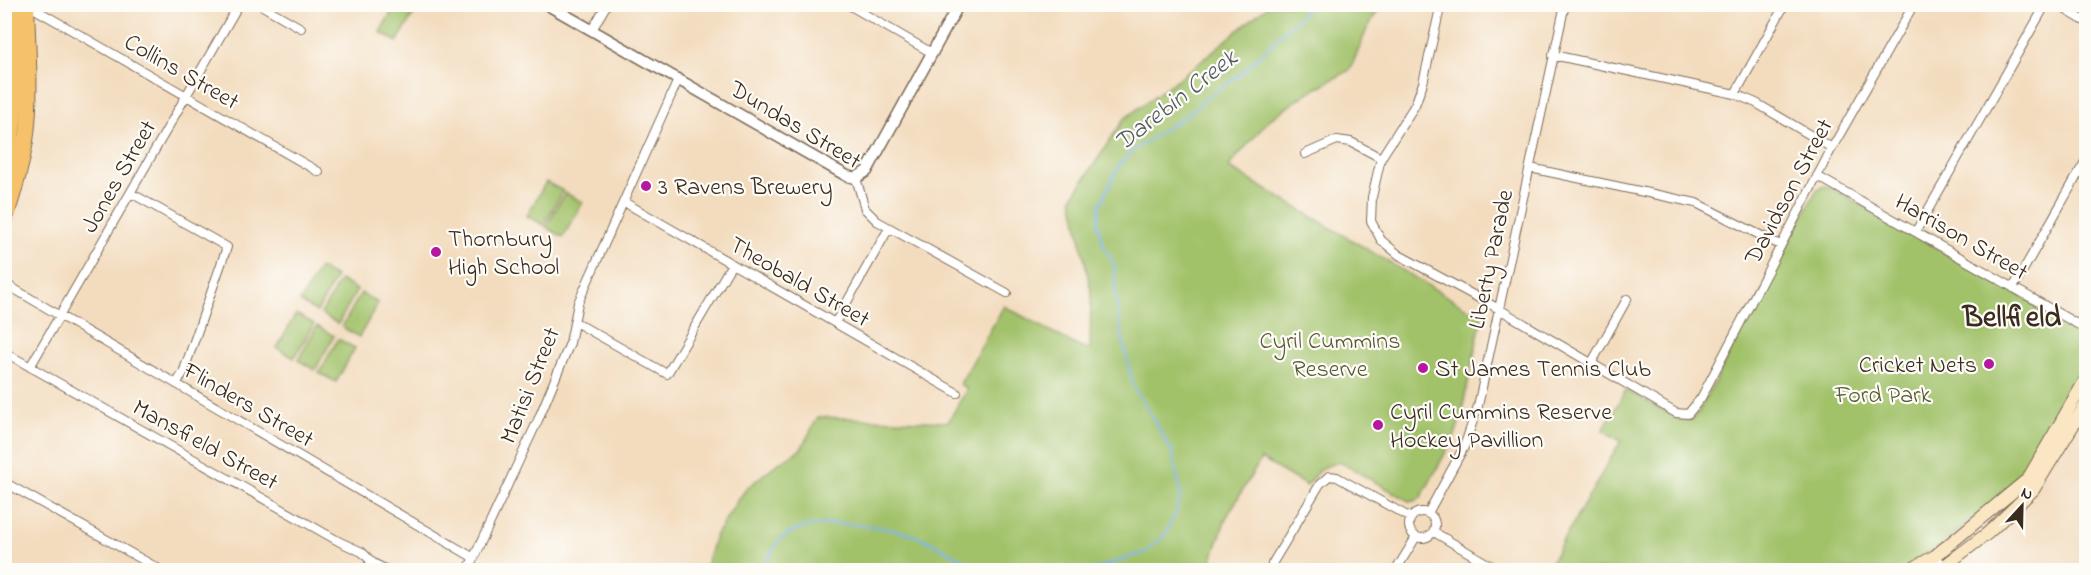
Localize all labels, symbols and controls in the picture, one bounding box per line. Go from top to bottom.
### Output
street label: Collins Street [117,26,245,120]
water label: Darebin Creek [1107,40,1248,162]
street label: Dundas Street [721,72,867,179]
street label: Davidson Street [1737,113,1843,272]
street label: Jones Street [74,114,167,240]
place label: 3 Ravens Brewery [658,171,833,207]
marker: 3 Ravens Brewery [639,179,653,193]
street label: Liberty Parade [1461,186,1525,333]
street label: Harrison Street [1887,186,2034,291]
place label: Thornbury High School [448,223,559,286]
street label: Theobald Street [722,229,876,338]
marker: Thornbury High School [429,245,443,259]
district label: Bellfield [1961,297,2061,341]
street label: Matisi Street [492,322,571,449]
park label: Cyril Cummins Reserve [1260,325,1400,388]
place label: Cricket Nets [1859,349,1977,384]
place label: St James Tennis Club [1435,353,1651,388]
street label: Flinders Street [175,354,320,458]
marker: Cricket Nets [1982,357,1996,371]
marker: St James Tennis Club [1416,361,1430,375]
park label: Ford Park [1834,379,1932,414]
street label: Mansfield Street [126,392,284,501]
place label: Cyril Cummins Reserve Hockey Pavillion [1390,396,1612,460]
marker: Cyril Cummins Reserve Hockey Pavillion [1371,418,1385,432]
north arrow [1992,476,2052,536]
text: N [2017,481,2037,507]

